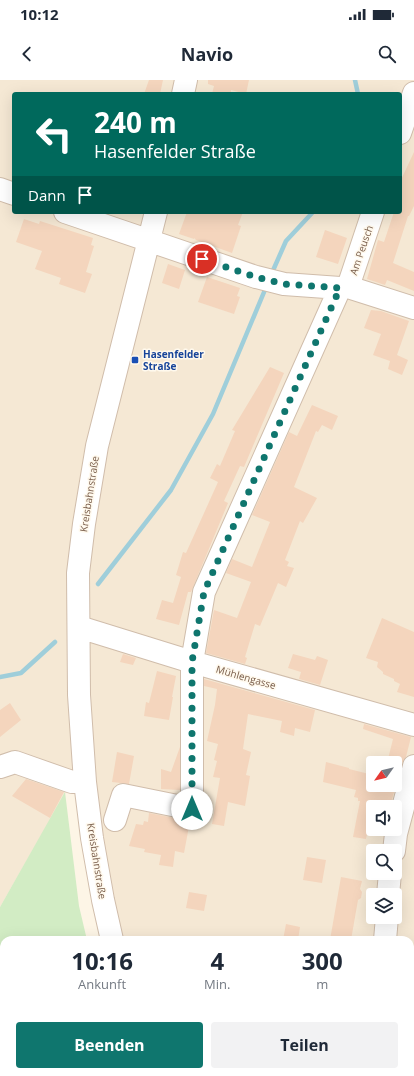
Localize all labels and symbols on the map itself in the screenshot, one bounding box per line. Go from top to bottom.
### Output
street label: Am Peusch [346,223,376,277]
pin [185,242,219,276]
place label: Hasenfelder Straße [143,347,204,373]
marker: Hasenfelder Straße [130,355,140,365]
street label: Kreisbahnstraße [76,455,102,533]
street label: Mühlengasse [214,662,278,692]
north arrow [366,756,402,792]
position arrow [171,788,213,830]
street label: Kreisbahnstraße [84,822,110,900]

